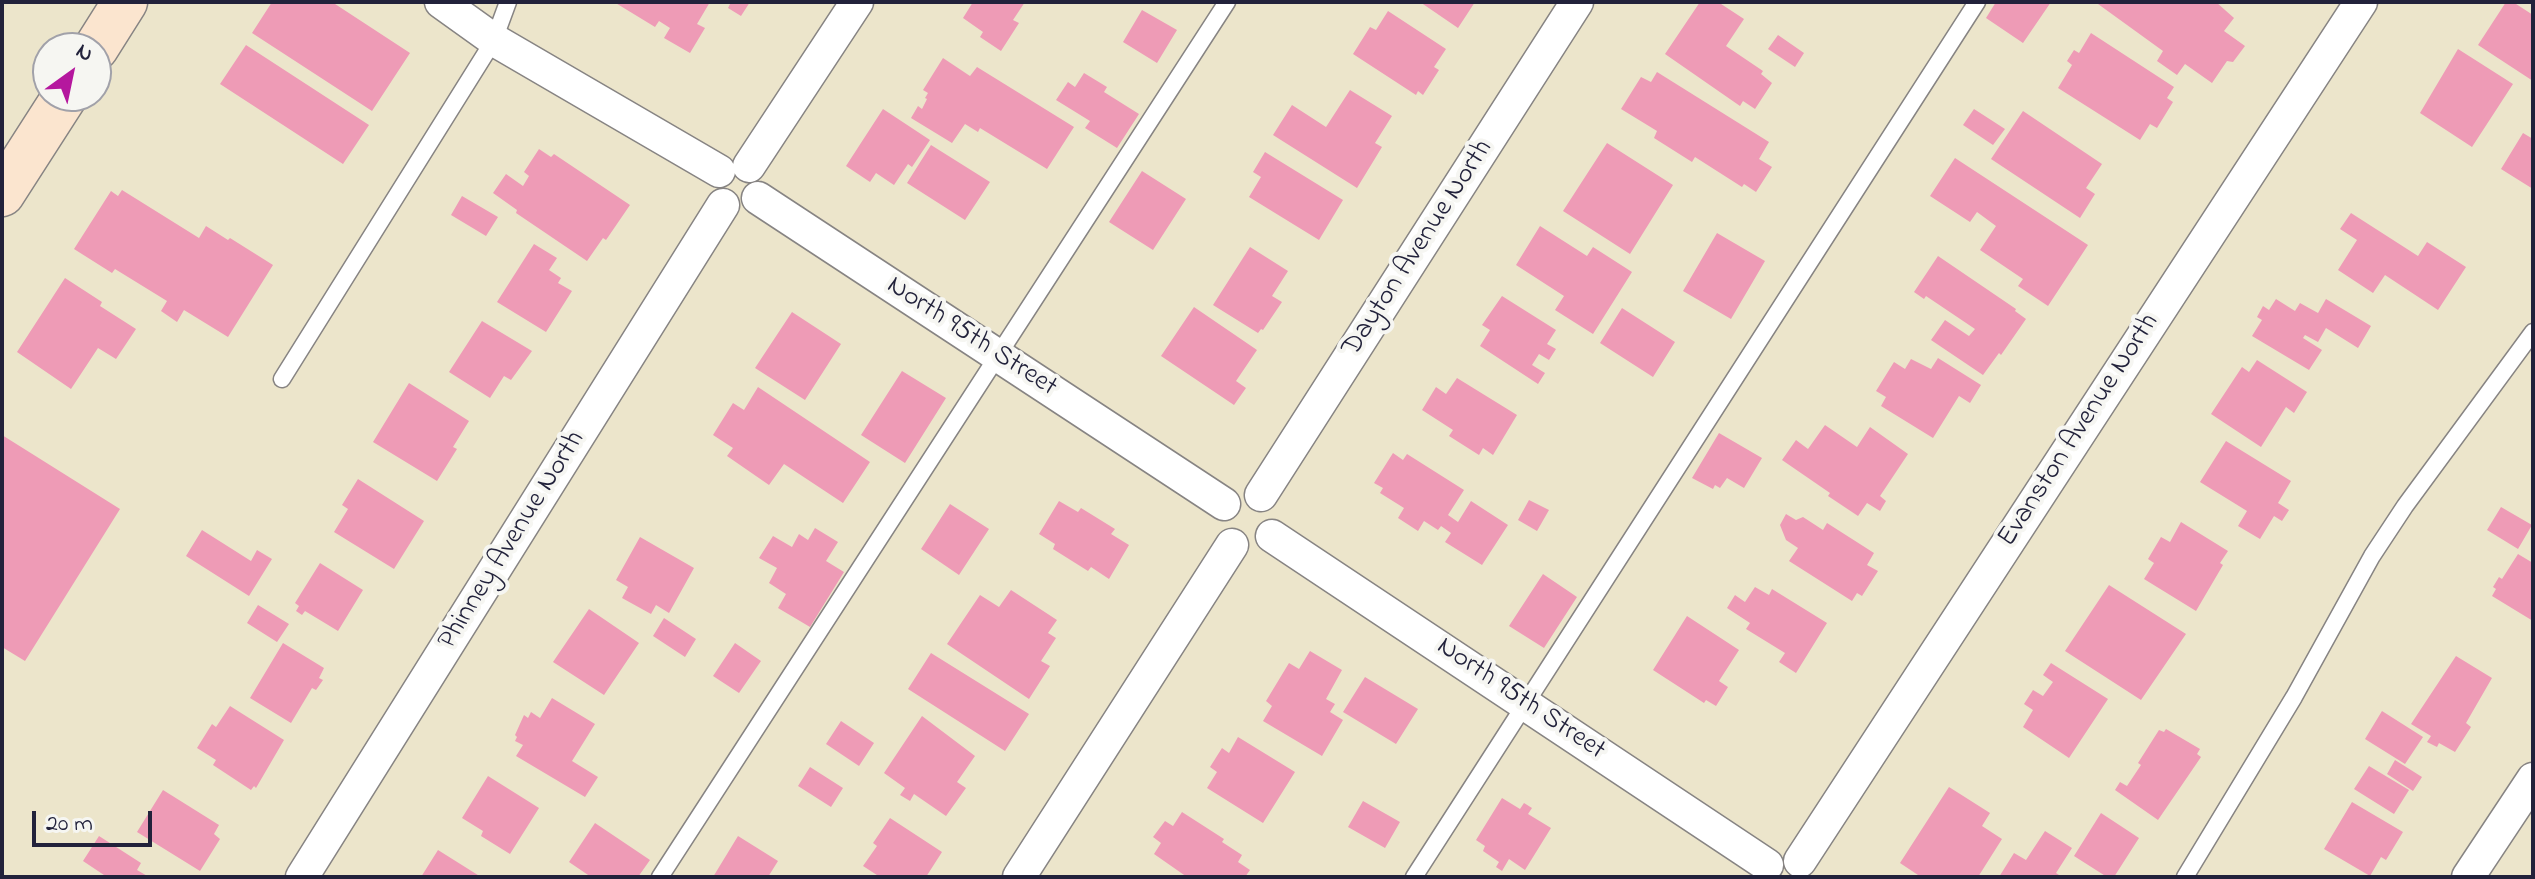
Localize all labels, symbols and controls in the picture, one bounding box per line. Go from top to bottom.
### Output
north arrow [32,32,112,112]
text: N [69,36,99,71]
street label: Dayton Avenue North [1336,134,1502,364]
street label: North 95th Street [879,270,1063,406]
street label: Evanston Avenue North [1992,308,2168,554]
street label: Phinney Avenue North [432,426,594,656]
street label: North 95th Street [1429,631,1611,769]
scale bar [36,795,156,845]
text: 20 m [46,807,93,842]

